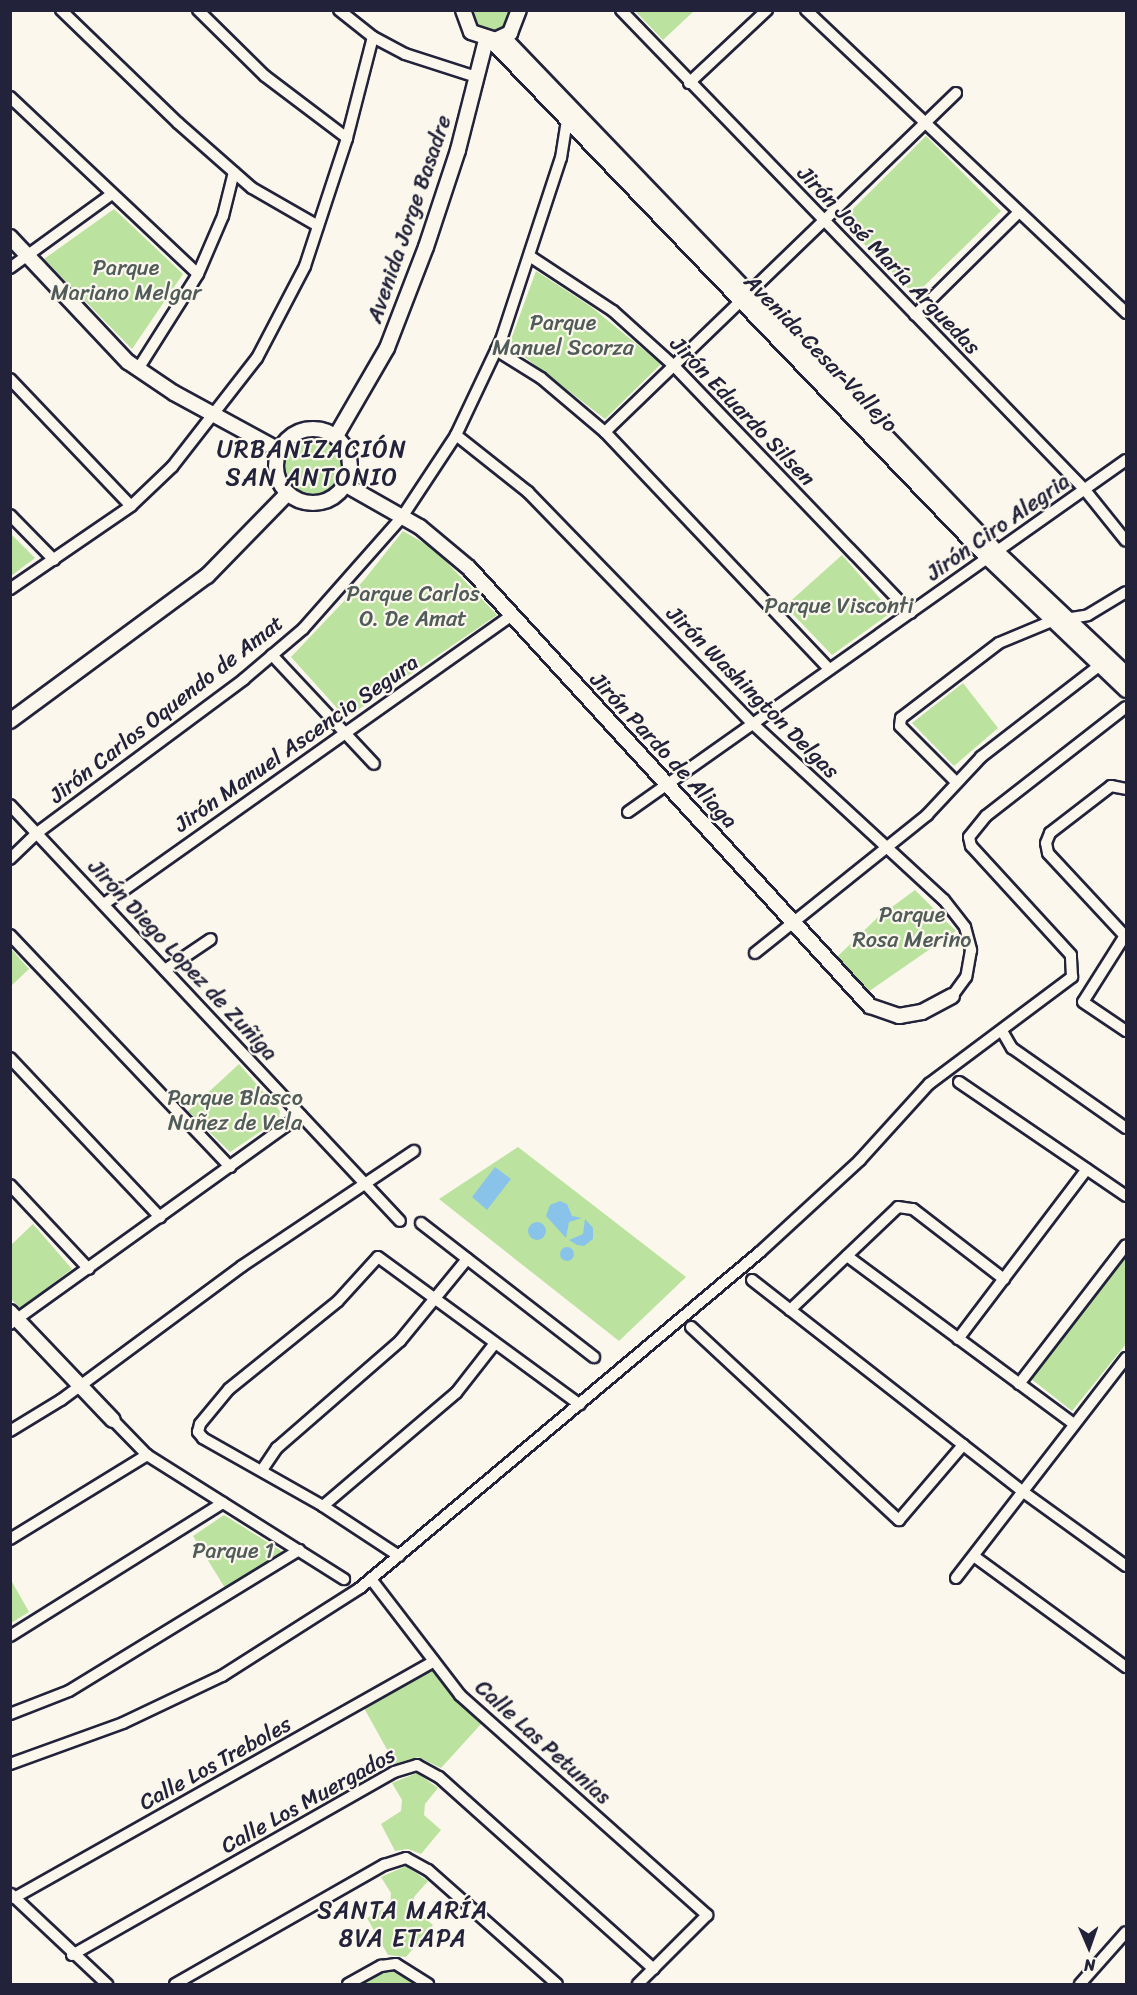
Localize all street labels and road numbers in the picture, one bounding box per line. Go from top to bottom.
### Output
street label: Avenida Jorge Basadre [361,112,457,326]
street label: Jirón José María Arguedas [791,159,987,361]
street label: Avenida Cesar Vallejo [740,269,902,437]
street label: Jirón Eduardo Silsen [665,331,821,491]
street label: Jirón Ciro Alegria [921,468,1075,586]
street label: Jirón Washington Delgas [661,600,845,784]
street label: Jirón Carlos Oquendo de Amat [44,610,288,808]
street label: Jirón Manuel Ascencio Segura [170,649,422,837]
street label: Jirón Pardo de Aliaga [585,666,743,834]
street label: Jirón Diego Lopez de Zuñiga [83,854,283,1066]
street label: Calle Las Petunias [469,1673,617,1811]
street label: Calle Los Treboles [133,1710,297,1816]
street label: Calle Los Muergados [216,1741,400,1859]

